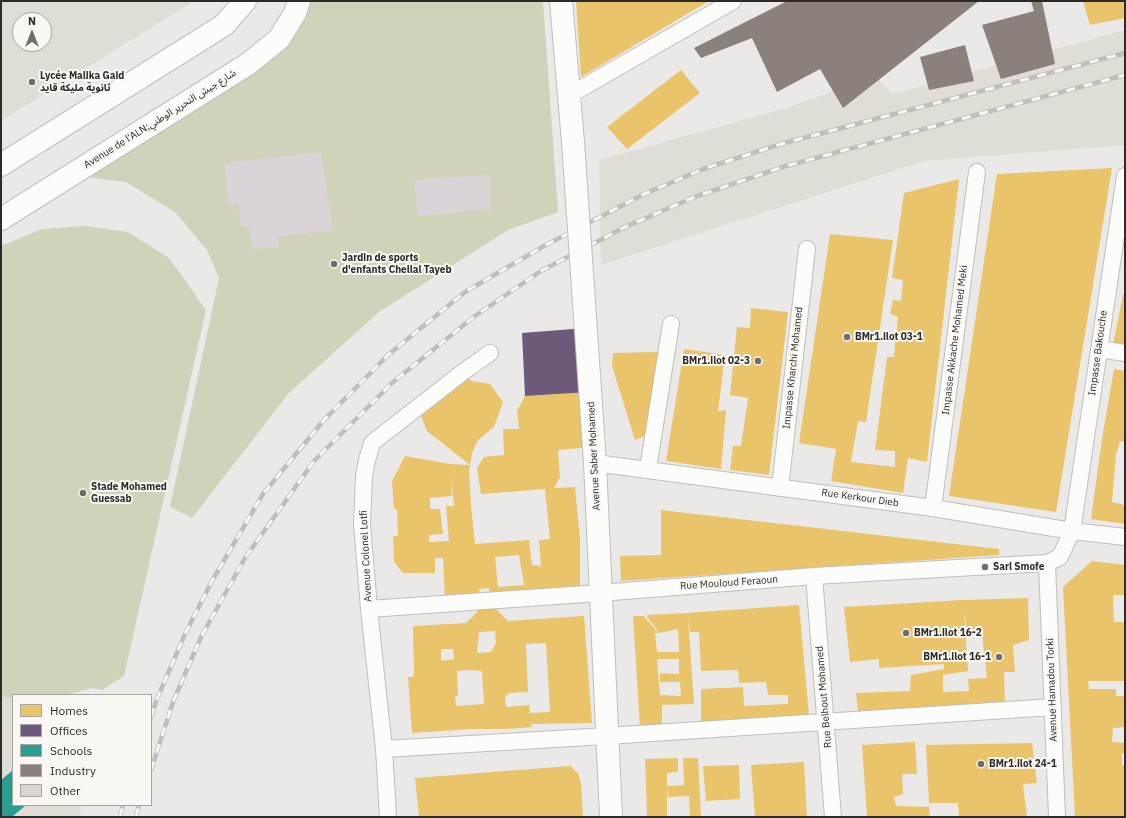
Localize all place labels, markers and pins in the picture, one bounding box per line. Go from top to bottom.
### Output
place label: Lycée Malika Gaid ثانوية مليكة قايد [40,70,124,94]
marker: Lycée Malika Gaid ثانوية مليكة قايد [27,77,37,87]
place label: Jardin de sports d'enfants Chellal Tayeb [342,252,451,276]
marker: Jardin de sports d'enfants Chellal Tayeb [329,259,339,269]
place label: BMr1.ilot 03-1 [855,331,923,343]
marker: BMr1.ilot 03-1 [842,332,852,342]
place label: BMr1.ilot 02-3 [682,355,750,367]
marker: BMr1.ilot 02-3 [753,356,763,366]
place label: Stade Mohamed Guessab [91,481,167,504]
marker: Stade Mohamed Guessab [78,488,88,498]
place label: Sarl Smofe [993,561,1044,573]
marker: Sarl Smofe [980,562,990,572]
place label: BMr1.ilot 16-2 [914,627,982,639]
marker: BMr1.ilot 16-2 [901,628,911,638]
place label: BMr1.ilot 16-1 [923,651,991,663]
marker: BMr1.ilot 16-1 [994,652,1004,662]
place label: BMr1.ilot 24-1 [989,758,1057,770]
marker: BMr1.ilot 24-1 [976,759,986,769]

